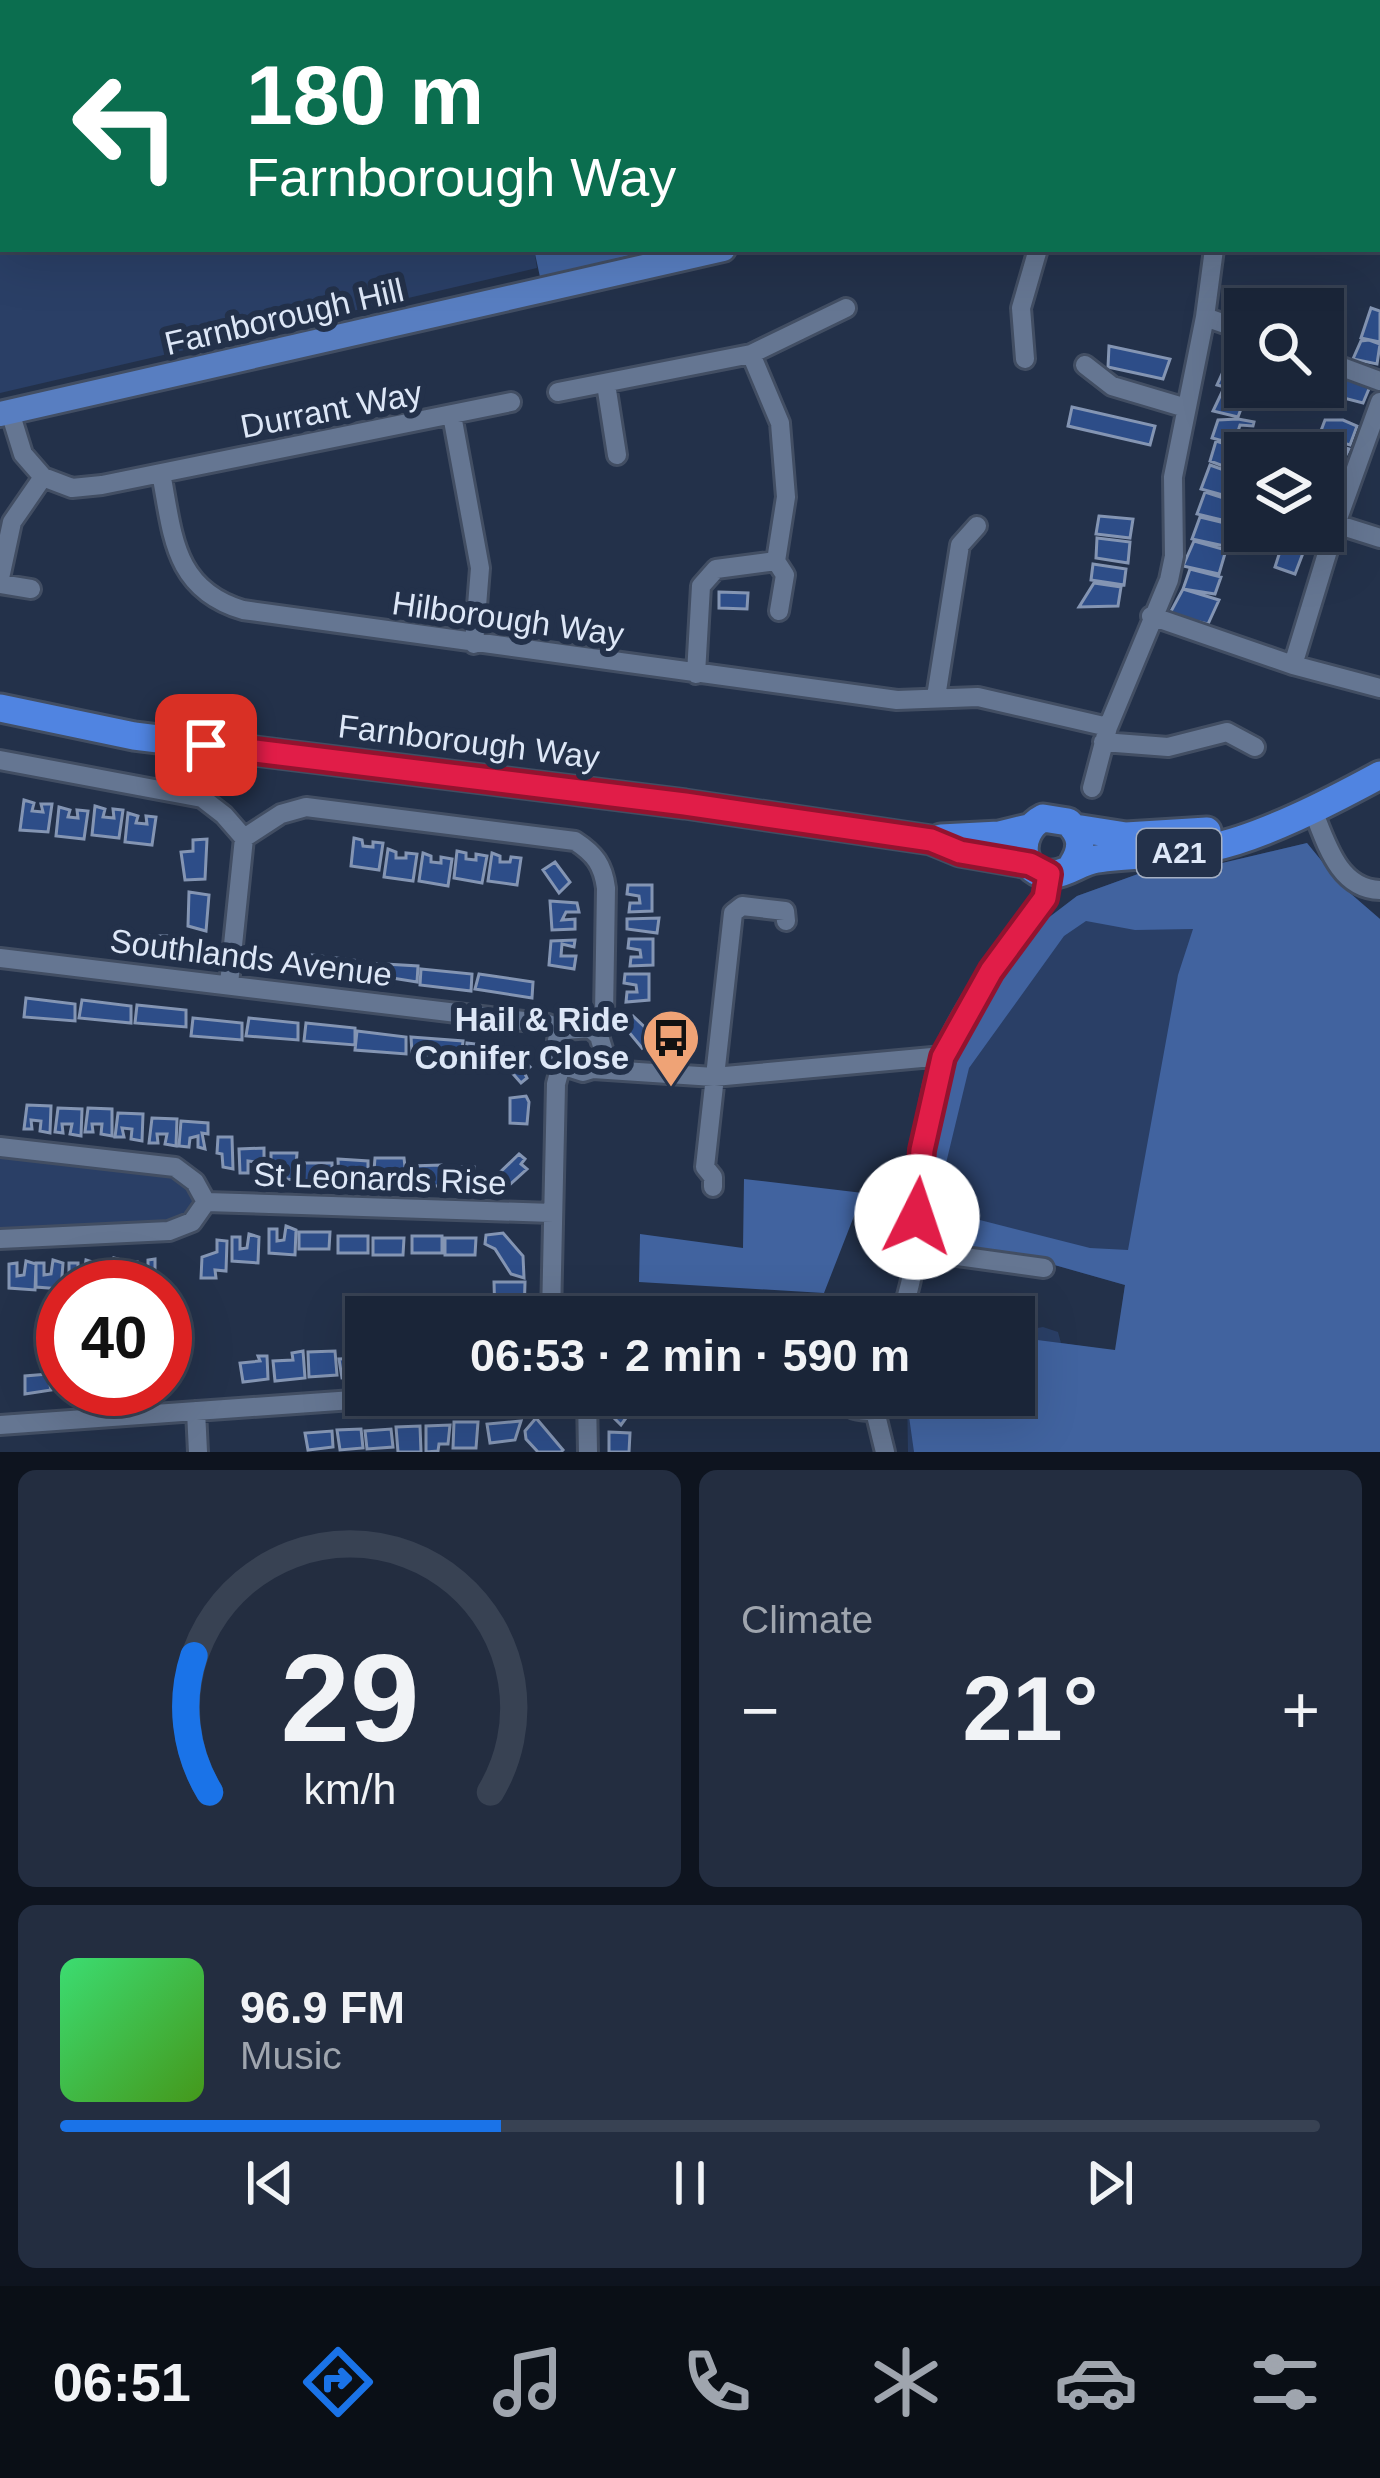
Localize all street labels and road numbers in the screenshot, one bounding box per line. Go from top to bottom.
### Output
street label: Farnborough Hill [161,271,407,362]
street label: Durrant Way [237,374,425,445]
street label: Hilborough Way [390,584,627,653]
street label: Farnborough Way [336,707,602,776]
road number: A21 [1137,829,1221,877]
street label: Southlands Avenue [108,922,394,993]
street label: St Leonards Rise [253,1156,507,1201]

